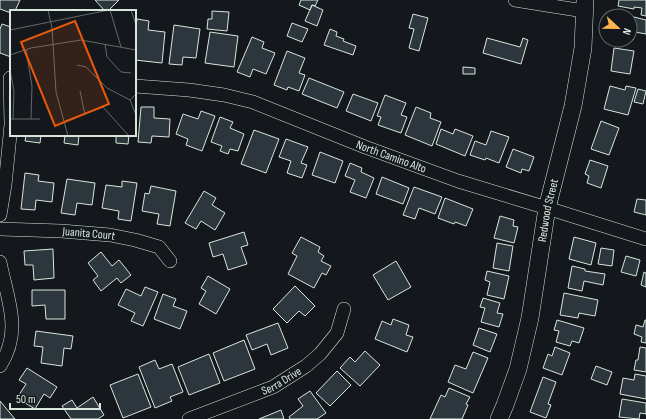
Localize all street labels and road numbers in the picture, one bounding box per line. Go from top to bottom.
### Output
street label: North Camino Alto [354,137,428,176]
street label: Redwood Street [534,177,562,243]
street label: Juanita Court [61,224,117,243]
street label: Serra Drive [259,363,304,398]

